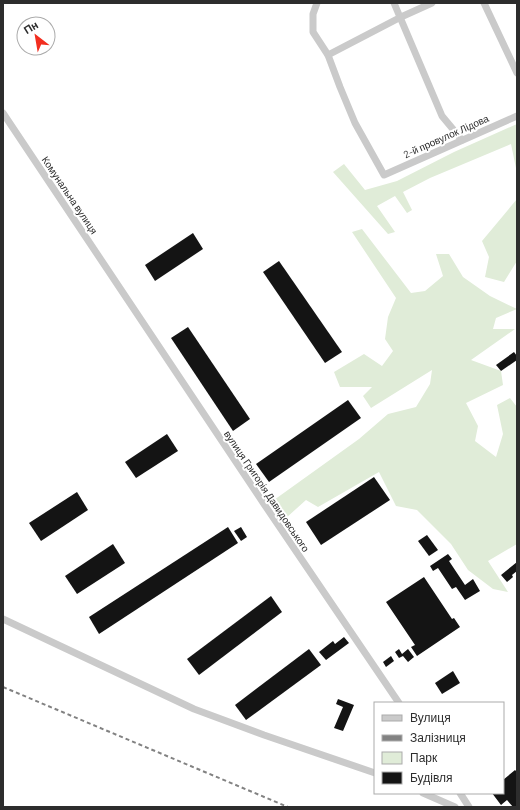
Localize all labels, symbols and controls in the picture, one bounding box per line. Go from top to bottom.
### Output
north arrow [16,16,56,56]
text: Пн [21,18,40,36]
street label: 2-й провулок Лідова [401,112,491,160]
street label: Комунальна вулиця [40,154,100,236]
street label: вулиця Григорія Давидовського [222,428,312,554]
legend [374,702,504,794]
text: Вулиця [410,710,451,725]
text: Залізниця [410,730,466,745]
text: Парк [410,750,438,765]
text: Будівля [410,770,452,785]

